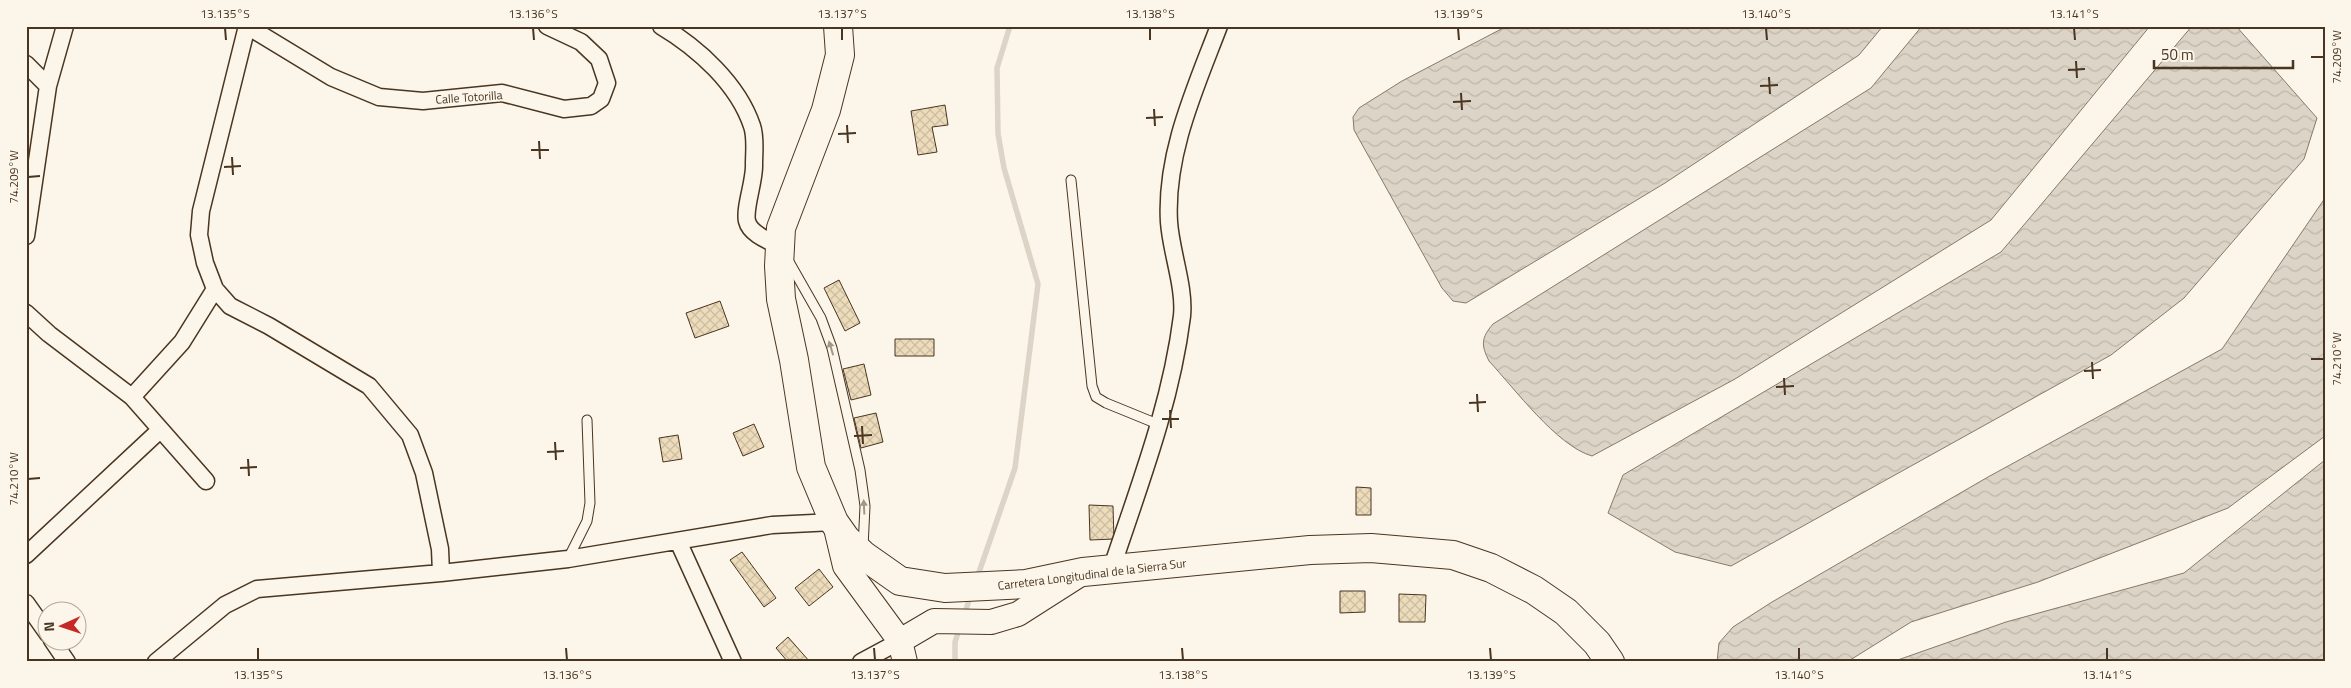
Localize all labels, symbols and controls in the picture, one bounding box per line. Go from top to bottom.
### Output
text: 13.135°S [200,4,250,23]
text: 13.136°S [508,4,558,23]
text: 13.137°S [817,4,867,23]
text: 13.138°S [1125,4,1175,23]
text: 13.139°S [1433,4,1483,23]
text: 13.140°S [1741,4,1791,23]
text: 13.141°S [2049,4,2099,23]
text: 74.209°W [2327,30,2346,84]
scale bar [2154,38,2292,70]
text: 50 m [2161,43,2194,66]
street label: Calle Totorilla [435,85,503,109]
text: 74.209°W [4,150,23,204]
text: 74.210°W [2327,332,2346,386]
one-way arrow [827,340,835,355]
text: 74.210°W [4,452,23,506]
one-way arrow [860,498,868,514]
street label: Carretera Longitudinal de la Sierra Sur [996,553,1188,595]
north arrow [38,600,88,650]
text: N [38,621,59,632]
text: 13.135°S [233,665,283,684]
text: 13.136°S [542,665,592,684]
text: 13.137°S [850,665,900,684]
text: 13.138°S [1158,665,1208,684]
text: 13.139°S [1466,665,1516,684]
text: 13.140°S [1774,665,1824,684]
text: 13.141°S [2082,665,2132,684]

